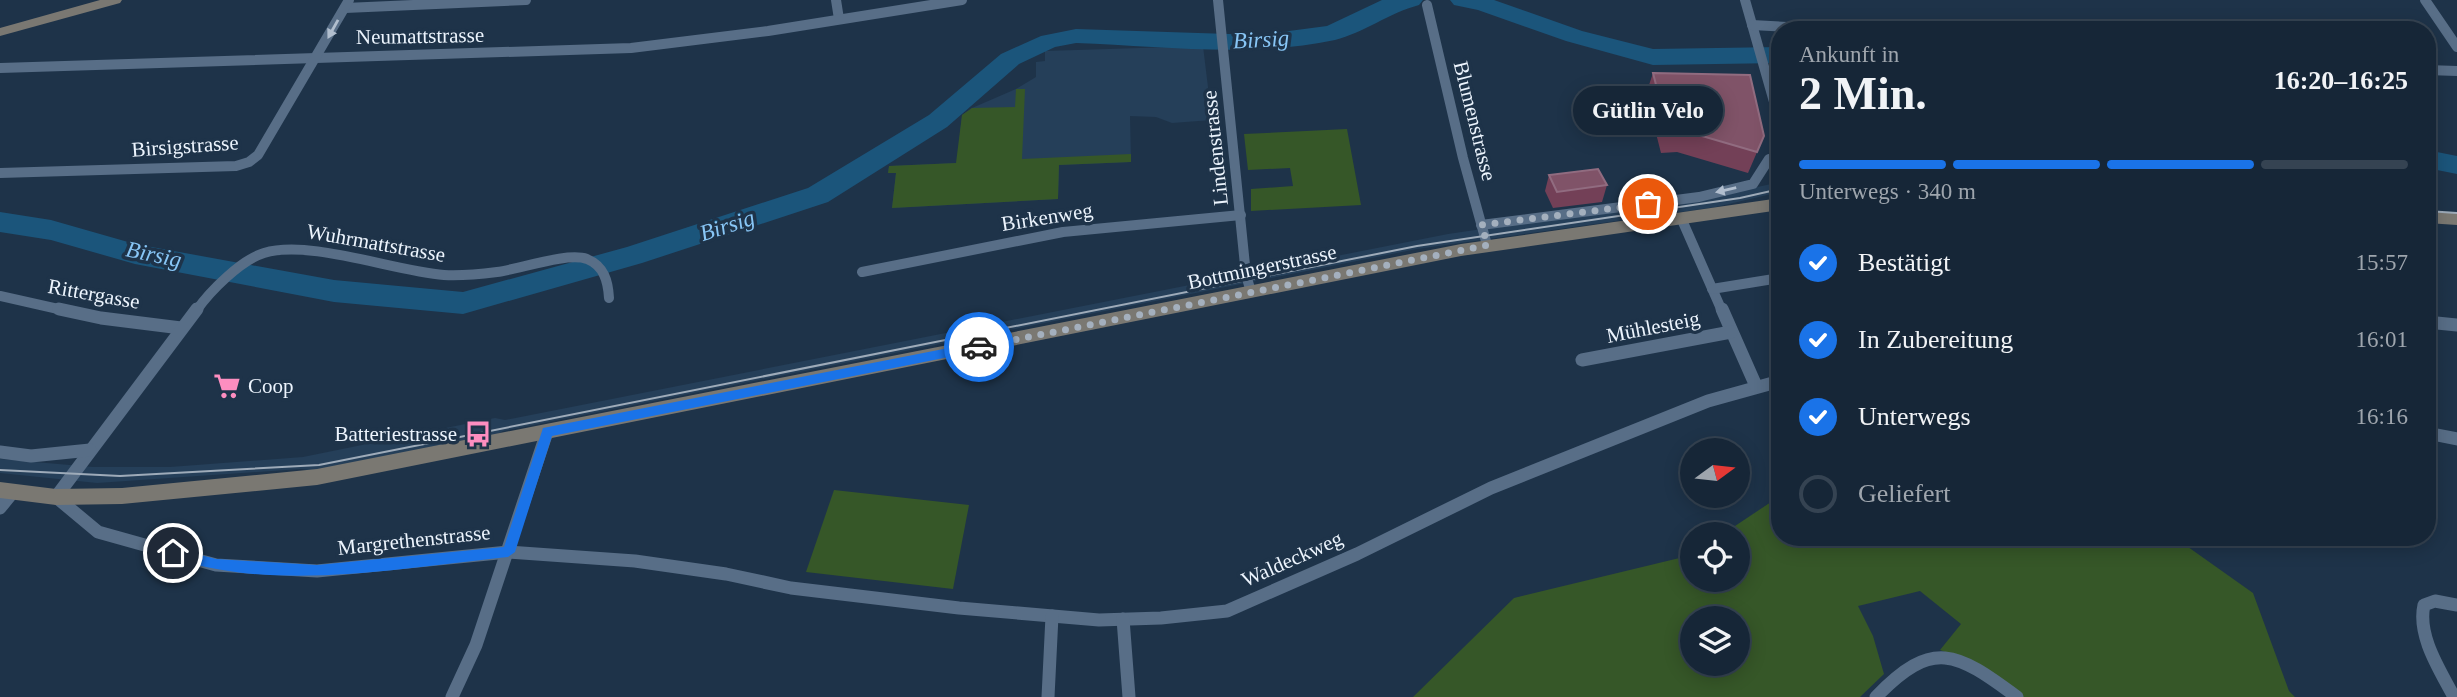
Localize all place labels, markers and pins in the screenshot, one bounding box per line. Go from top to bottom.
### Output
callout: Gütlin Velo [1573,85,1723,134]
pin [1618,174,1678,234]
supermarket icon: Coop [212,371,242,401]
place label: Coop [248,374,294,398]
bus stop icon: Batteriestrasse [463,419,493,449]
place label: Batteriestrasse [335,422,457,446]
pin [143,523,203,583]

